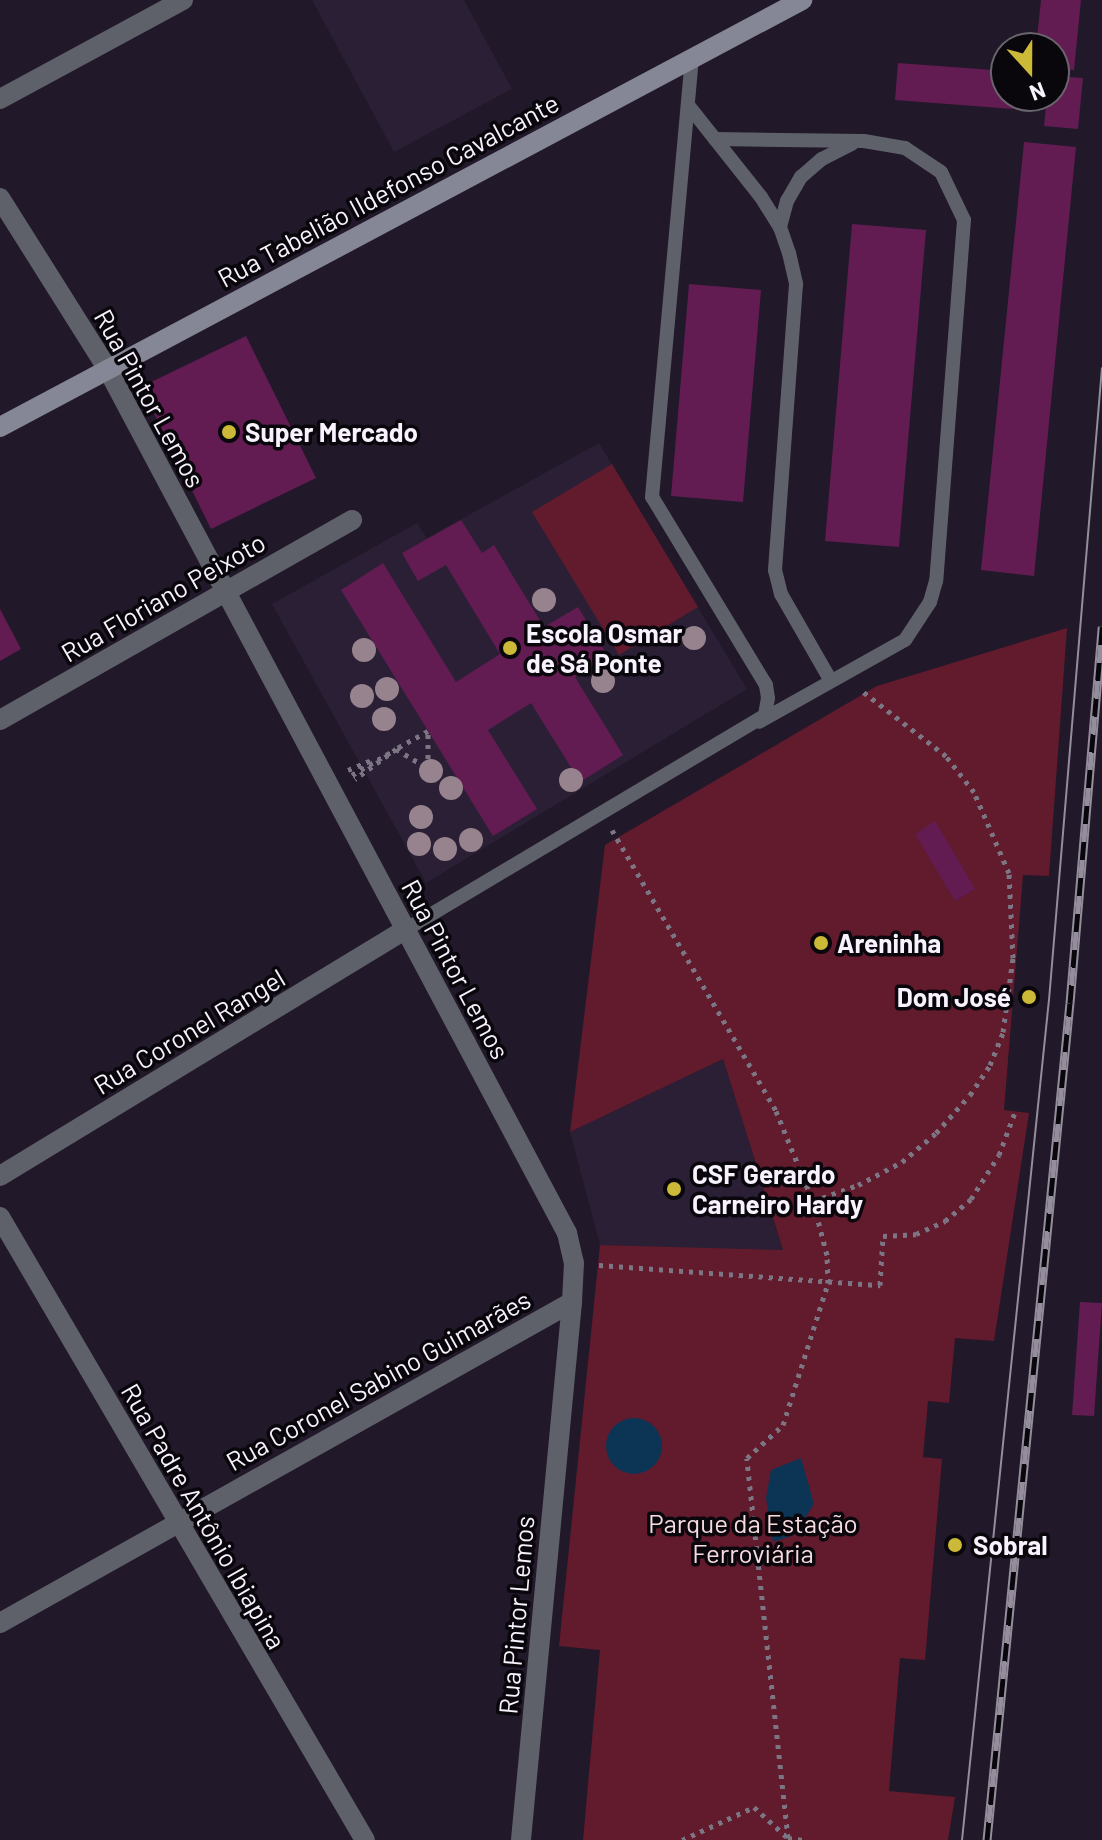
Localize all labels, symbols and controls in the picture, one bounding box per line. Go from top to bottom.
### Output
north arrow [990,32,1070,112]
text: N [1026,78,1049,107]
street label: Rua Tabelião Ildefonso Cavalcante [212,87,564,293]
street label: Rua Pintor Lemos [88,303,212,493]
place label: Super Mercado [245,416,418,448]
marker: Super Mercado [220,423,238,441]
street label: Rua Floriano Peixoto [55,526,271,668]
place label: Escola Osmar de Sá Ponte [526,617,682,678]
marker: Escola Osmar de Sá Ponte [501,639,519,657]
street label: Rua Pintor Lemos [396,874,516,1064]
place label: Areninha [837,927,941,959]
marker: Areninha [812,934,830,952]
street label: Rua Coronel Rangel [88,962,290,1100]
place label: Dom José [897,981,1011,1013]
marker: Dom José [1018,986,1040,1008]
place label: CSF Gerardo Carneiro Hardy [692,1158,863,1220]
marker: CSF Gerardo Carneiro Hardy [663,1178,685,1200]
street label: Rua Coronel Sabino Guimarães [220,1283,536,1477]
street label: Rua Padre Antônio Ibiapina [115,1378,293,1654]
park label: Parque da Estação Ferroviária [648,1507,858,1568]
street label: Rua Pintor Lemos [492,1515,540,1715]
place label: Sobral [973,1529,1048,1561]
marker: Sobral [944,1534,966,1556]

